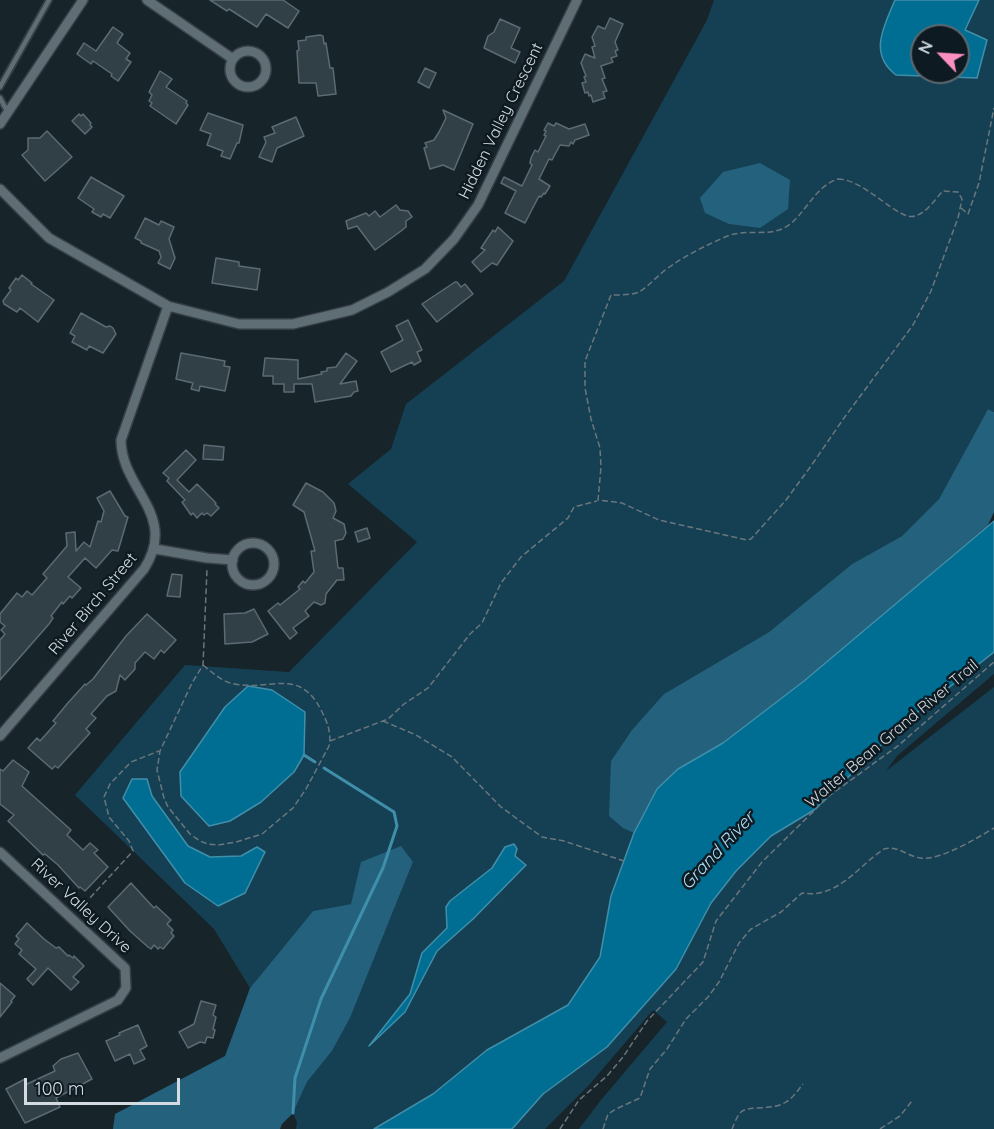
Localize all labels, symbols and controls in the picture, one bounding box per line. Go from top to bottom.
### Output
north arrow [910,24,970,84]
text: N [914,38,937,57]
street label: Hidden Valley Crescent [455,40,547,202]
street label: River Birch Street [45,549,141,659]
street label: Walter Bean Grand River Trail [802,656,982,812]
water label: Grand River [676,808,760,894]
street label: River Valley Drive [27,855,135,957]
scale bar [27,1066,183,1104]
text: 100 m [35,1077,84,1100]

